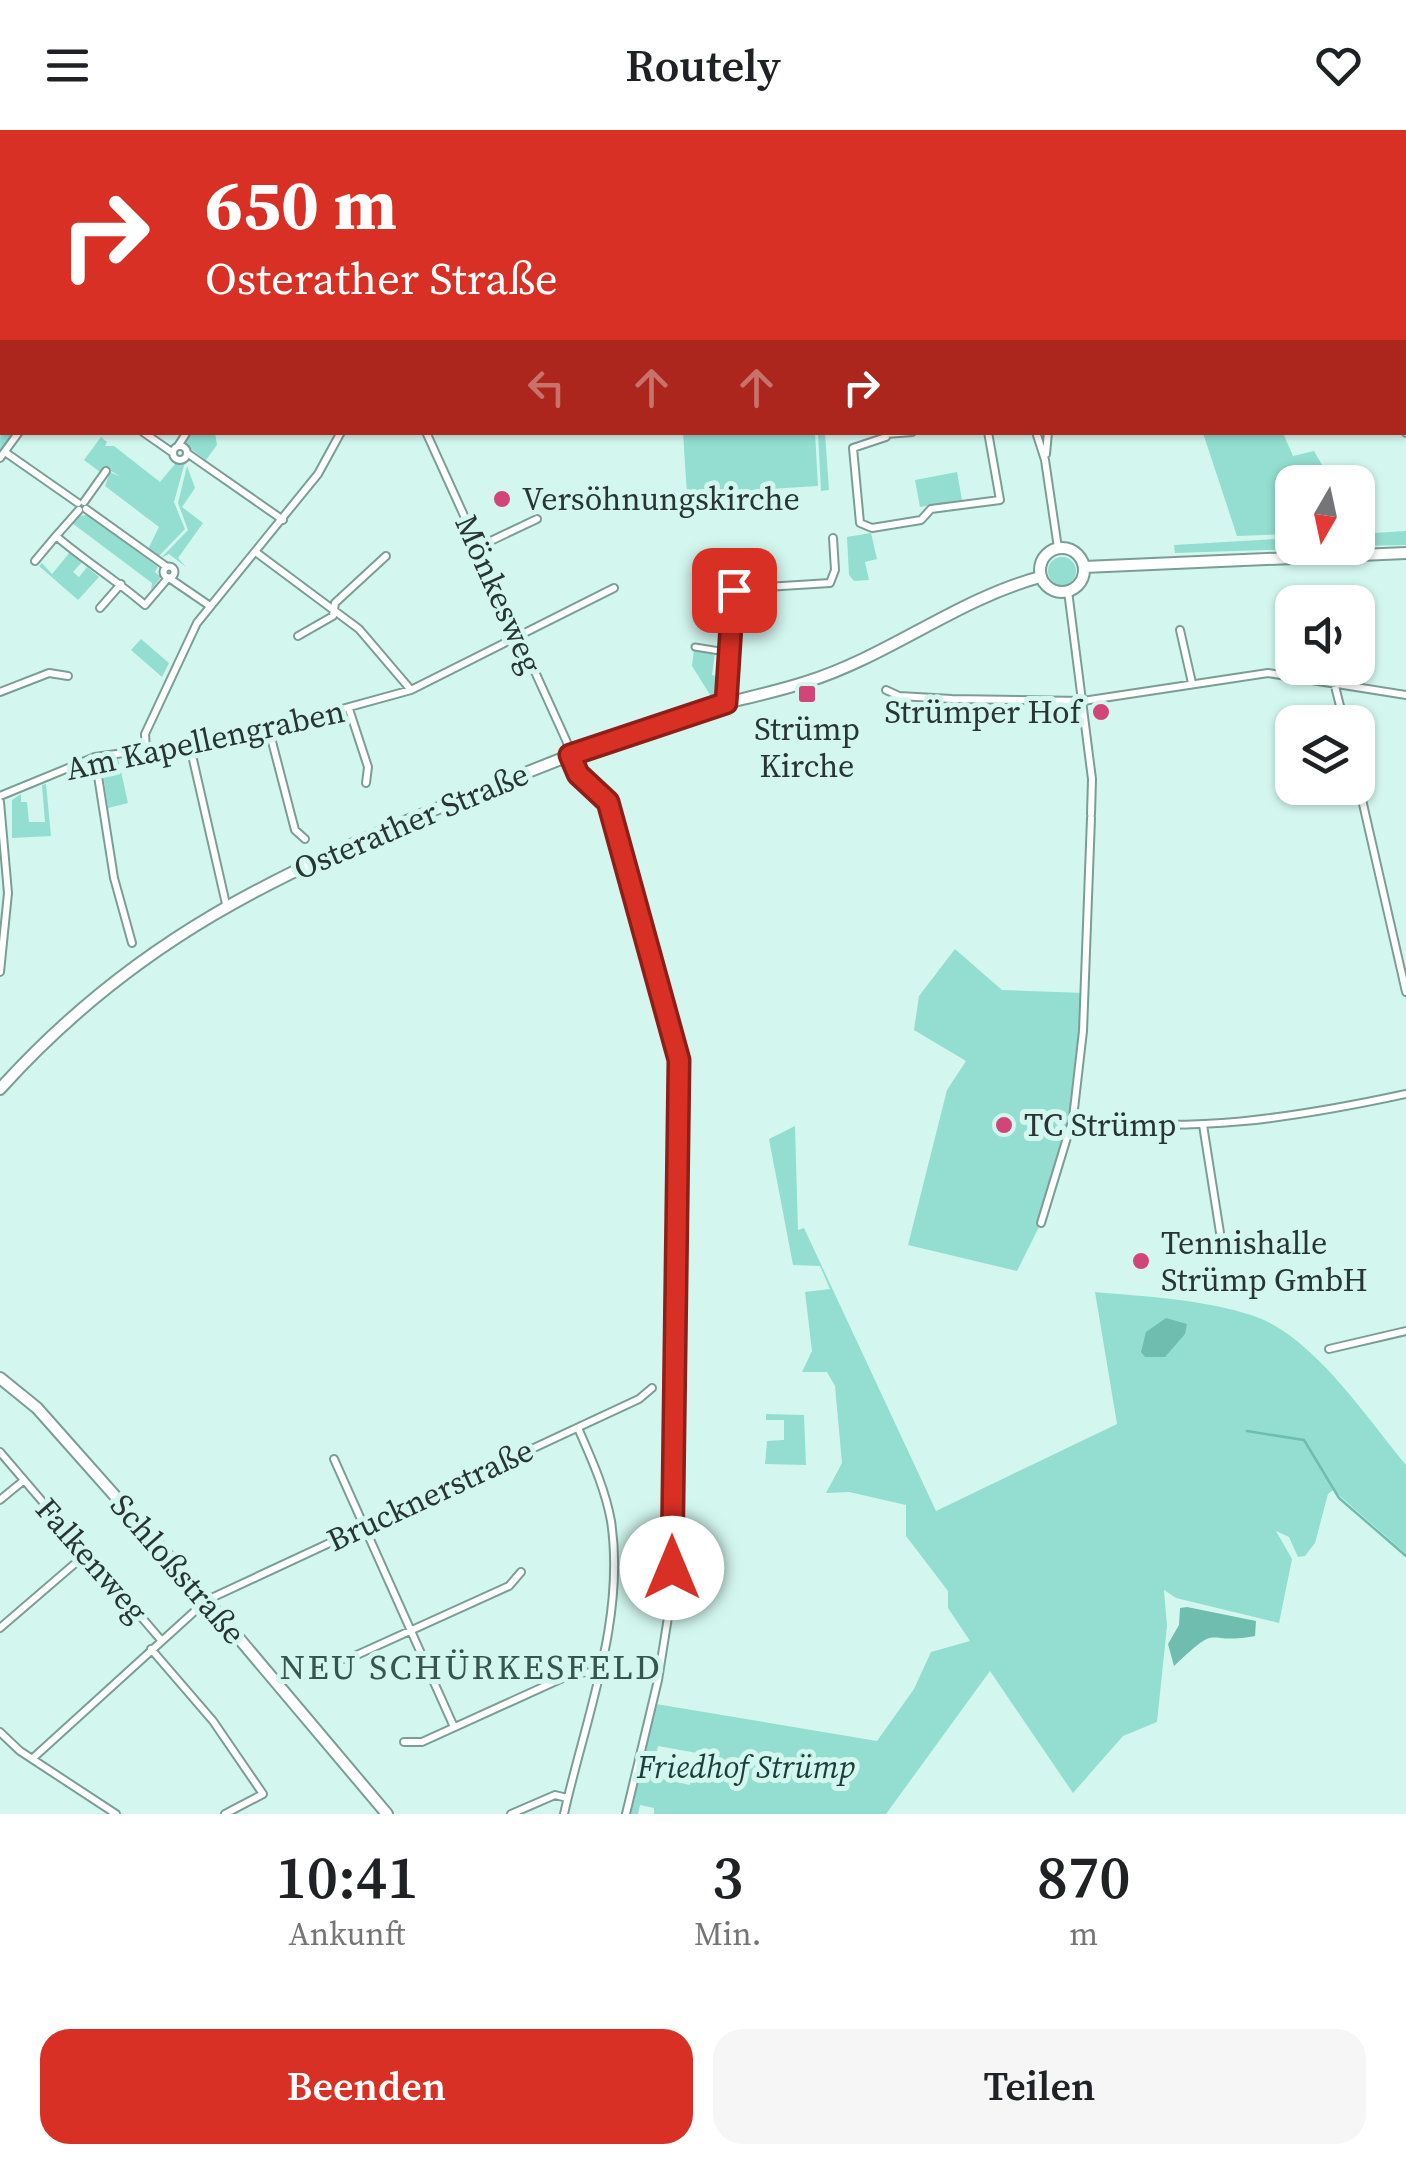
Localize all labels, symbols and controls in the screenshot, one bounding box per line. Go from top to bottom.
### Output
text: Routely [625,34,781,96]
icon: menu [40,38,95,93]
icon: heart [1311,38,1366,93]
text: 650 m [205,156,397,252]
icon: right [40,170,170,300]
text: Osterather Straße [205,247,558,309]
icon: left [519,360,574,415]
icon: ahead [624,360,679,415]
icon: ahead [729,360,784,415]
icon: right [834,360,889,415]
north arrow [1275,465,1375,565]
map controls [1275,465,1375,805]
place label: Versöhnungskirche [522,477,800,521]
marker: Versöhnungskirche [491,488,513,510]
street label: Mönkesweg [445,508,553,680]
pin [692,548,777,633]
icon: arrive [707,563,762,618]
button: sound [1275,585,1375,685]
marker: Strümp Kirche [796,683,818,705]
street label: Am Kapellengraben [62,689,348,791]
place label: Strümper Hof [885,690,1084,734]
marker: Strümper Hof [1090,701,1112,723]
button: layers [1275,705,1375,805]
place label: Strümp Kirche [754,707,860,788]
street label: Osterather Straße [287,752,535,890]
place label: TC Strümp [1024,1103,1176,1147]
marker: TC Strümp [993,1114,1015,1136]
place label: Tennishalle Strümp GmbH [1161,1221,1368,1302]
marker: Tennishalle Strümp GmbH [1130,1250,1152,1272]
street label: Brucknerstraße [320,1428,540,1562]
street label: Schloßstraße [100,1484,256,1654]
street label: Falkenweg [26,1488,158,1632]
position arrow [620,1516,724,1620]
district label: NEU SCHÜRKESFELD [280,1643,662,1691]
park label: Friedhof Strümp [636,1745,855,1789]
text: 10:41 [276,1836,418,1918]
text: 3 [712,1836,743,1918]
text: 870 [1037,1836,1130,1918]
text: Ankunft [289,1912,405,1956]
text: Min. [694,1912,761,1956]
text: m [1069,1912,1098,1956]
button: Beenden [40,2029,693,2144]
button: Teilen [713,2029,1366,2144]

